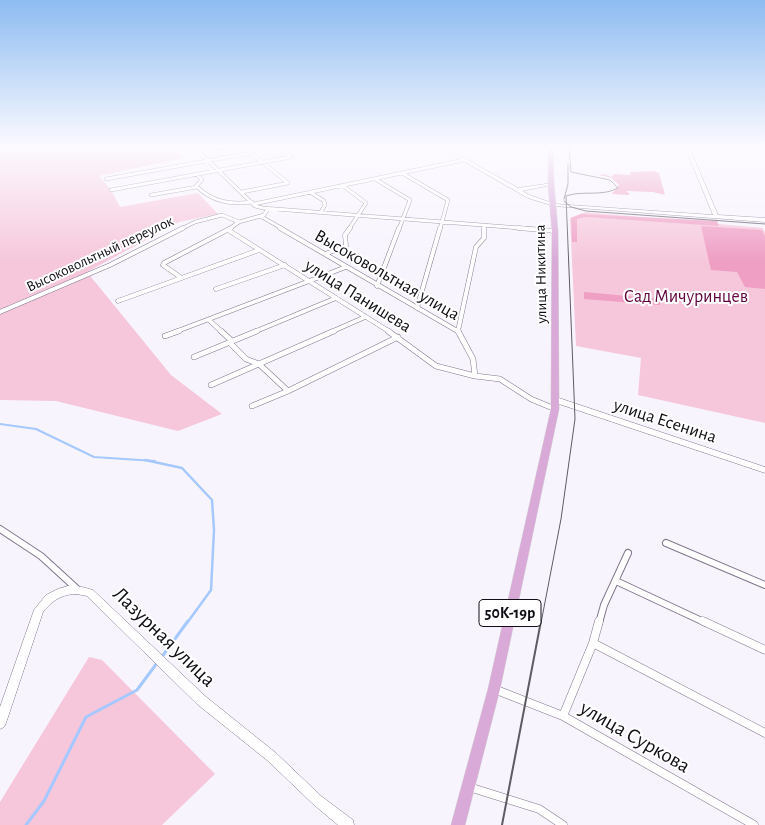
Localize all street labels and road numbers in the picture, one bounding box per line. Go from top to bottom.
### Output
street label: Высоковольтный переулок [24,212,176,296]
street label: улица Никитина [531,224,551,324]
street label: Высоковольтная улица [311,225,463,325]
street label: улица Панишева [301,255,415,337]
street label: улица Есенина [611,394,719,448]
street label: Лазурная улица [107,582,221,692]
road number: 50К-19р [479,600,541,626]
street label: улица Суркова [575,695,695,779]

